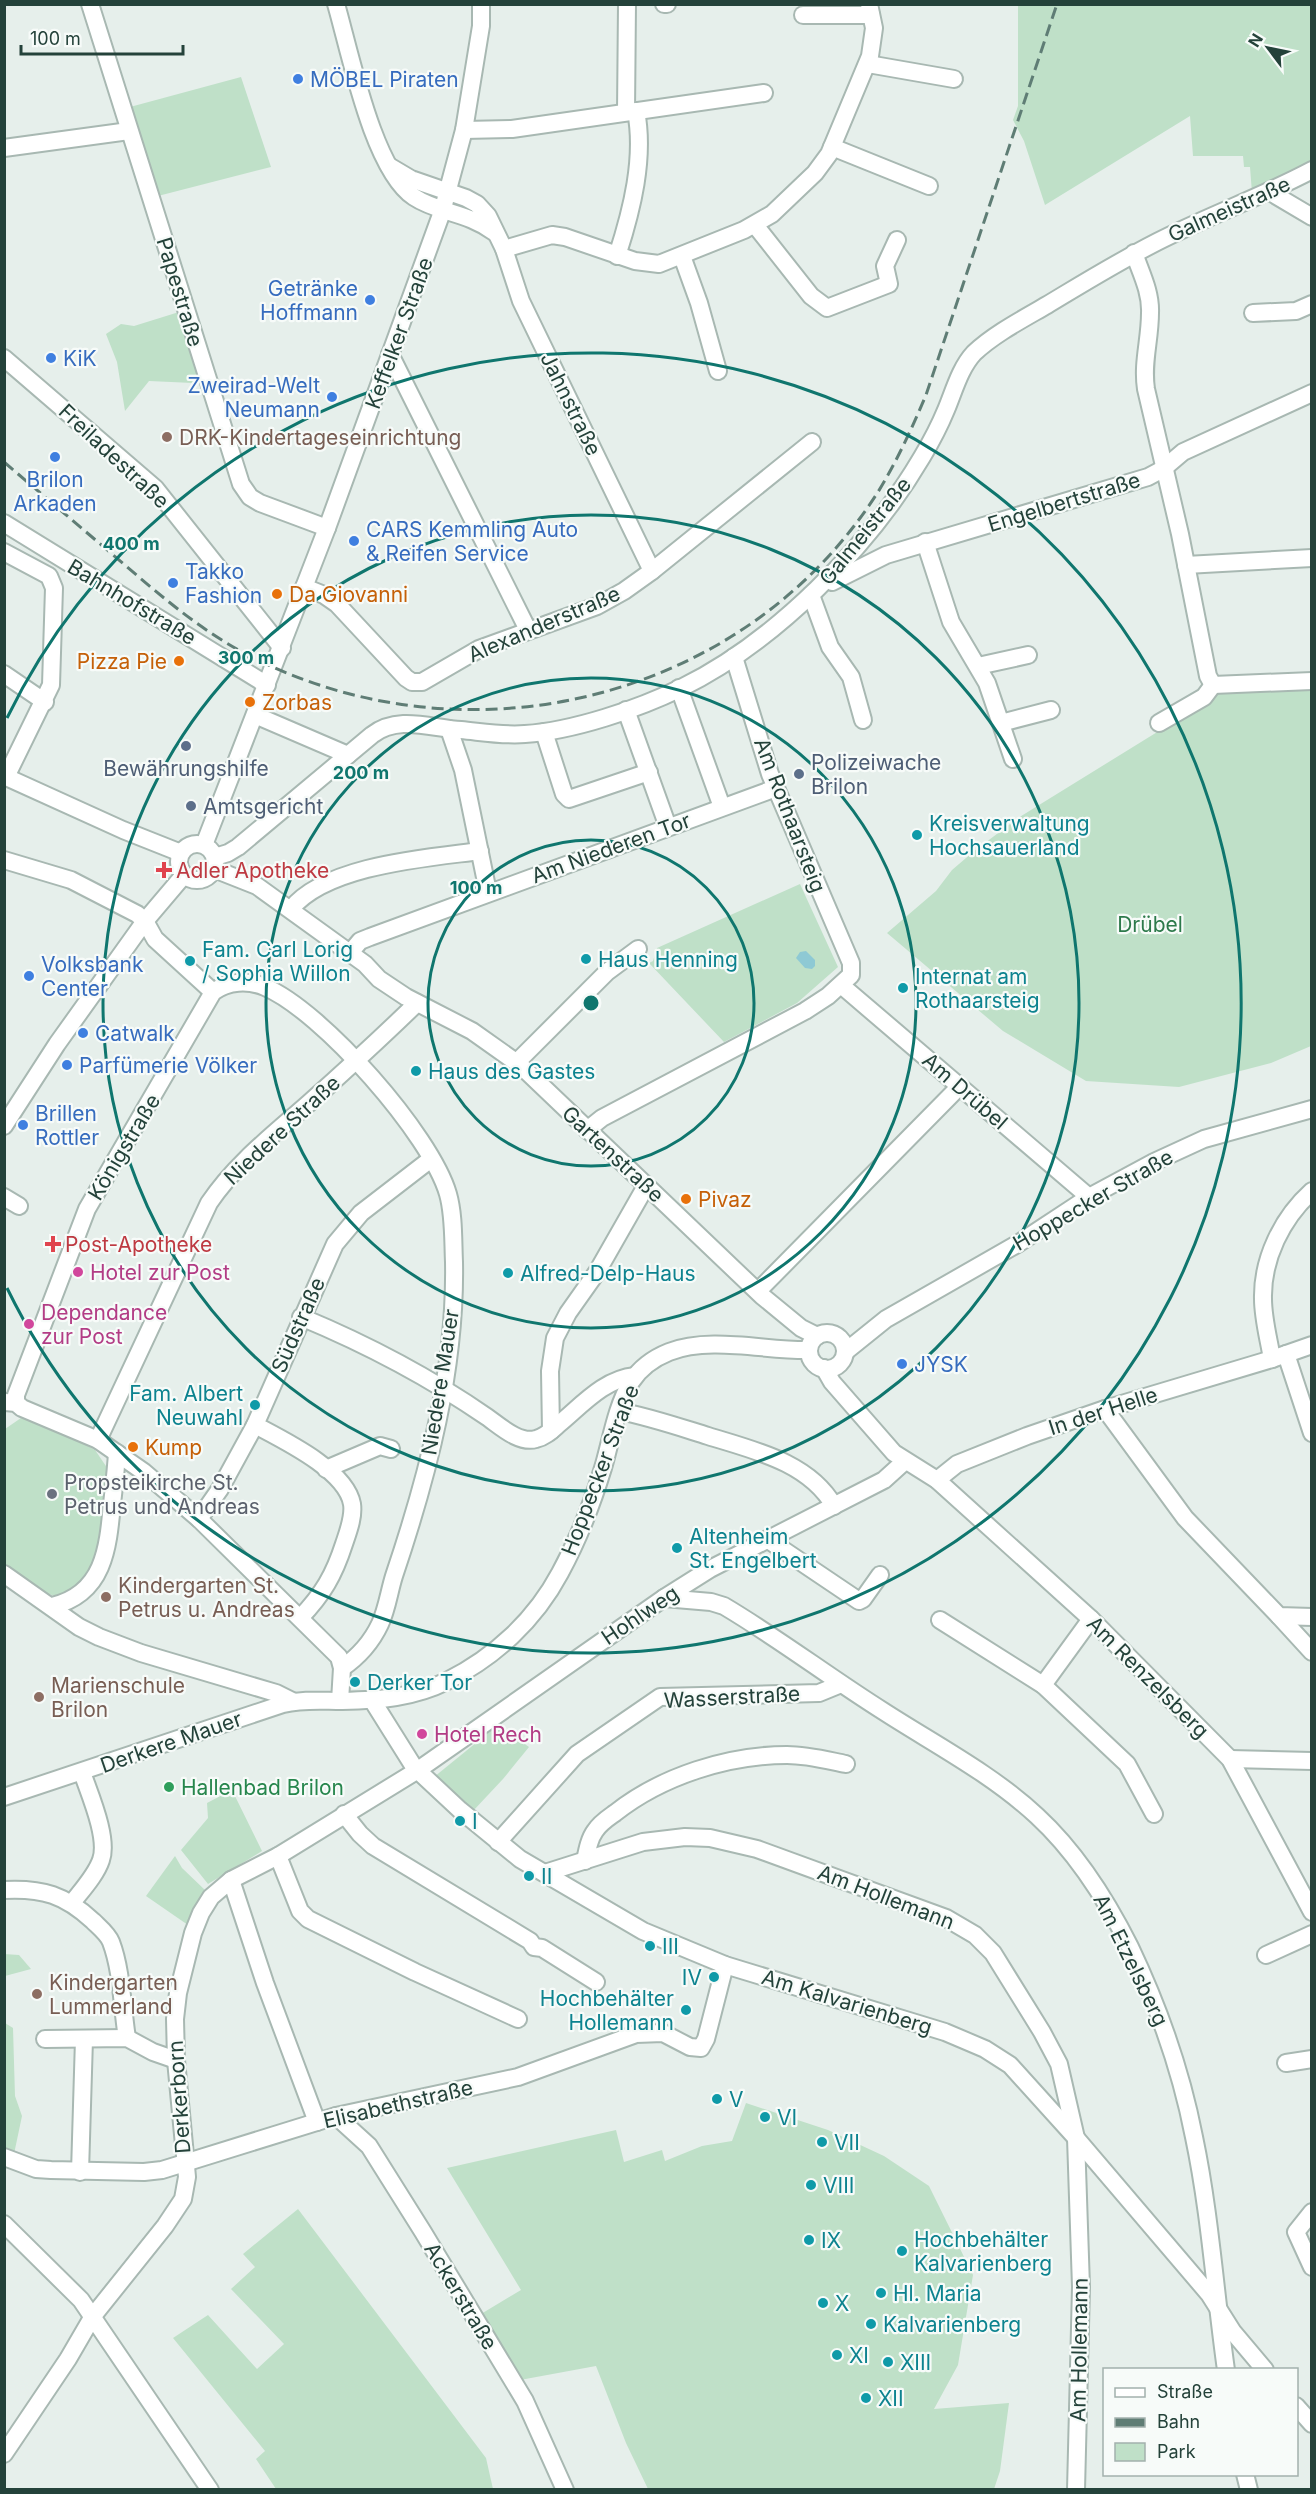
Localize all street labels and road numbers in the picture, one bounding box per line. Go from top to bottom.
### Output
street label: Galmeistraße [1164,171,1294,247]
street label: Papestraße [152,234,208,350]
street label: Keffelker Straße [360,254,438,412]
street label: Jahnstraße [535,348,607,460]
street label: Freiladestraße [54,399,174,513]
street label: Engelbertstraße [985,467,1143,537]
street label: Galmeistraße [814,472,916,590]
street label: Bahnhofstraße [63,554,201,650]
street label: Alexanderstraße [464,581,624,667]
street label: Am Rothaarsteig [749,734,831,896]
street label: Am Niederen Tor [528,808,694,888]
street label: Am Drübel [917,1047,1013,1135]
street label: Niedere Straße [219,1070,345,1190]
street label: Königstraße [83,1090,165,1204]
street label: Gartenstraße [557,1101,669,1207]
street label: Hoppecker Straße [1009,1144,1177,1256]
street label: Südstraße [266,1274,330,1376]
street label: Niedere Mauer [416,1307,464,1457]
street label: Hoppecker Straße [556,1381,644,1559]
street label: In der Helle [1045,1382,1161,1440]
street label: Hohlweg [597,1580,683,1650]
street label: Am Renzelsberg [1082,1611,1214,1743]
street label: Wasserstraße [663,1681,801,1713]
street label: Derkere Mauer [97,1706,245,1778]
street label: Am Hollemann [814,1859,958,1935]
street label: Am Etzelsberg [1088,1890,1174,2030]
street label: Am Kalvarienberg [759,1964,935,2040]
street label: Derkerborn [163,2040,195,2154]
street label: Elisabethstraße [321,2075,475,2133]
street label: Ackerstraße [419,2238,503,2354]
street label: Am Hollemann [1065,2278,1093,2422]

